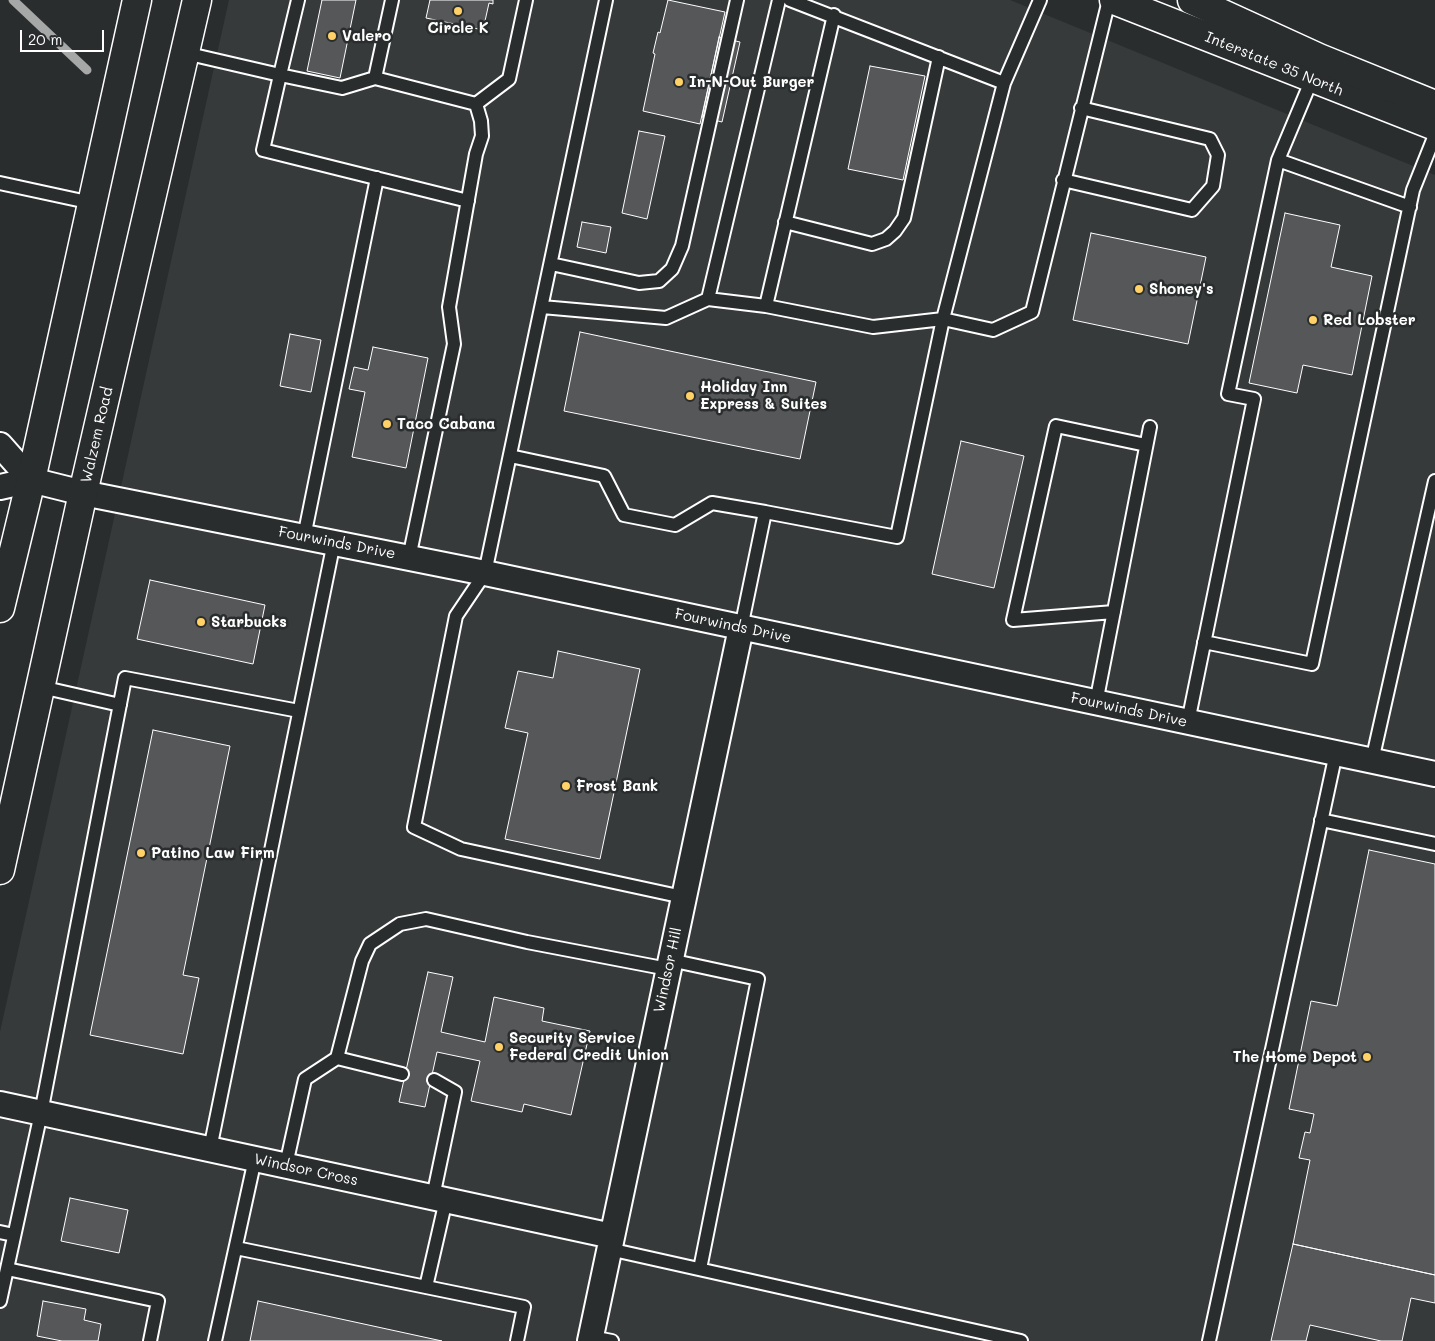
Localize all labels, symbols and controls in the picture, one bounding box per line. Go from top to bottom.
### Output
marker: Circle K [452,5,464,17]
place label: Circle K [427,19,489,37]
scale bar [22,20,106,52]
place label: Valero [342,27,391,45]
street label: Interstate 35 North [1202,28,1346,100]
text: 20 m [28,29,62,49]
marker: Valero [326,30,338,42]
place label: In-N-Out Burger [689,73,814,91]
marker: In-N-Out Burger [673,76,685,88]
place label: Shoney's [1149,280,1213,298]
marker: Shoney's [1133,283,1145,295]
place label: Red Lobster [1323,311,1416,329]
marker: Red Lobster [1307,314,1319,326]
place label: Holiday Inn Express & Suites [700,378,827,413]
street label: Walzem Road [77,385,117,485]
marker: Holiday Inn Express & Suites [684,390,696,402]
place label: Taco Cabana [397,415,495,433]
marker: Taco Cabana [381,418,393,430]
street label: Fourwinds Drive [277,523,397,563]
street label: Fourwinds Drive [673,605,793,647]
place label: Starbucks [211,613,287,631]
marker: Starbucks [195,616,207,628]
street label: Fourwinds Drive [1069,689,1189,731]
place label: Frost Bank [576,777,658,795]
marker: Frost Bank [560,780,572,792]
place label: Patino Law Firm [151,844,275,862]
marker: Patino Law Firm [135,847,147,859]
street label: Windsor Hill [650,926,686,1014]
place label: Security Service Federal Credit Union [509,1029,669,1064]
marker: Security Service Federal Credit Union [493,1041,505,1053]
place label: The Home Depot [1233,1048,1357,1066]
marker: The Home Depot [1361,1051,1373,1063]
street label: Windsor Cross [252,1150,360,1190]

